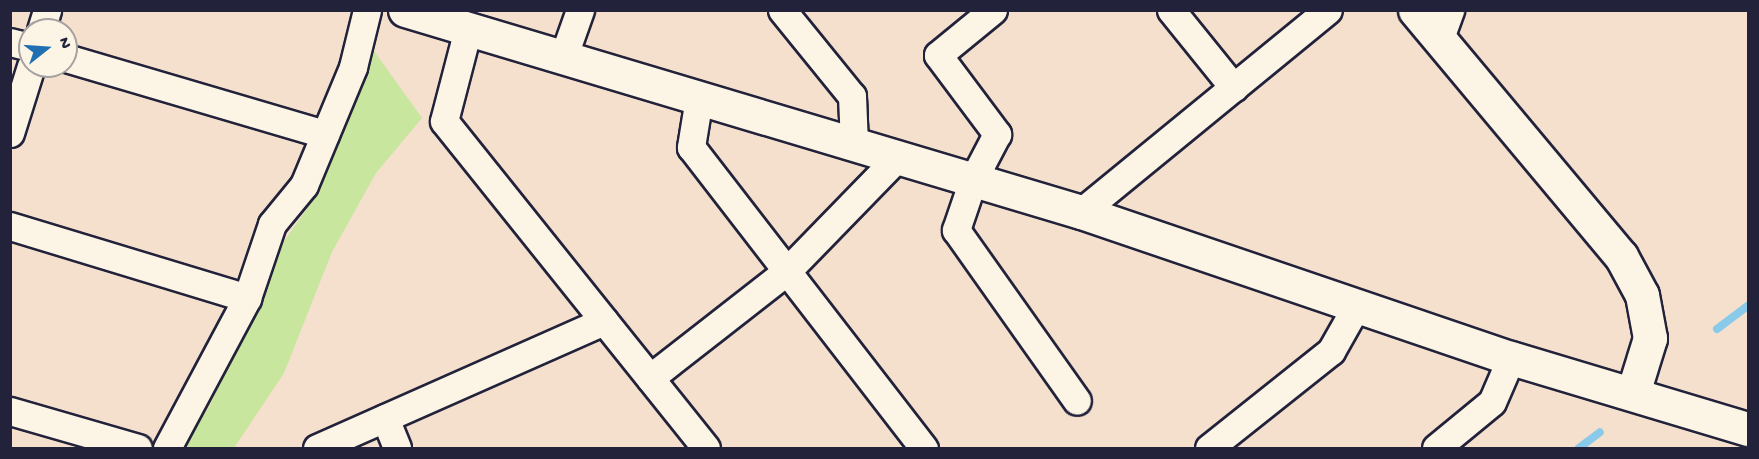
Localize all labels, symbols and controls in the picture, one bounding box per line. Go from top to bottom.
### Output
north arrow [18,18,78,78]
text: N [53,35,74,51]

